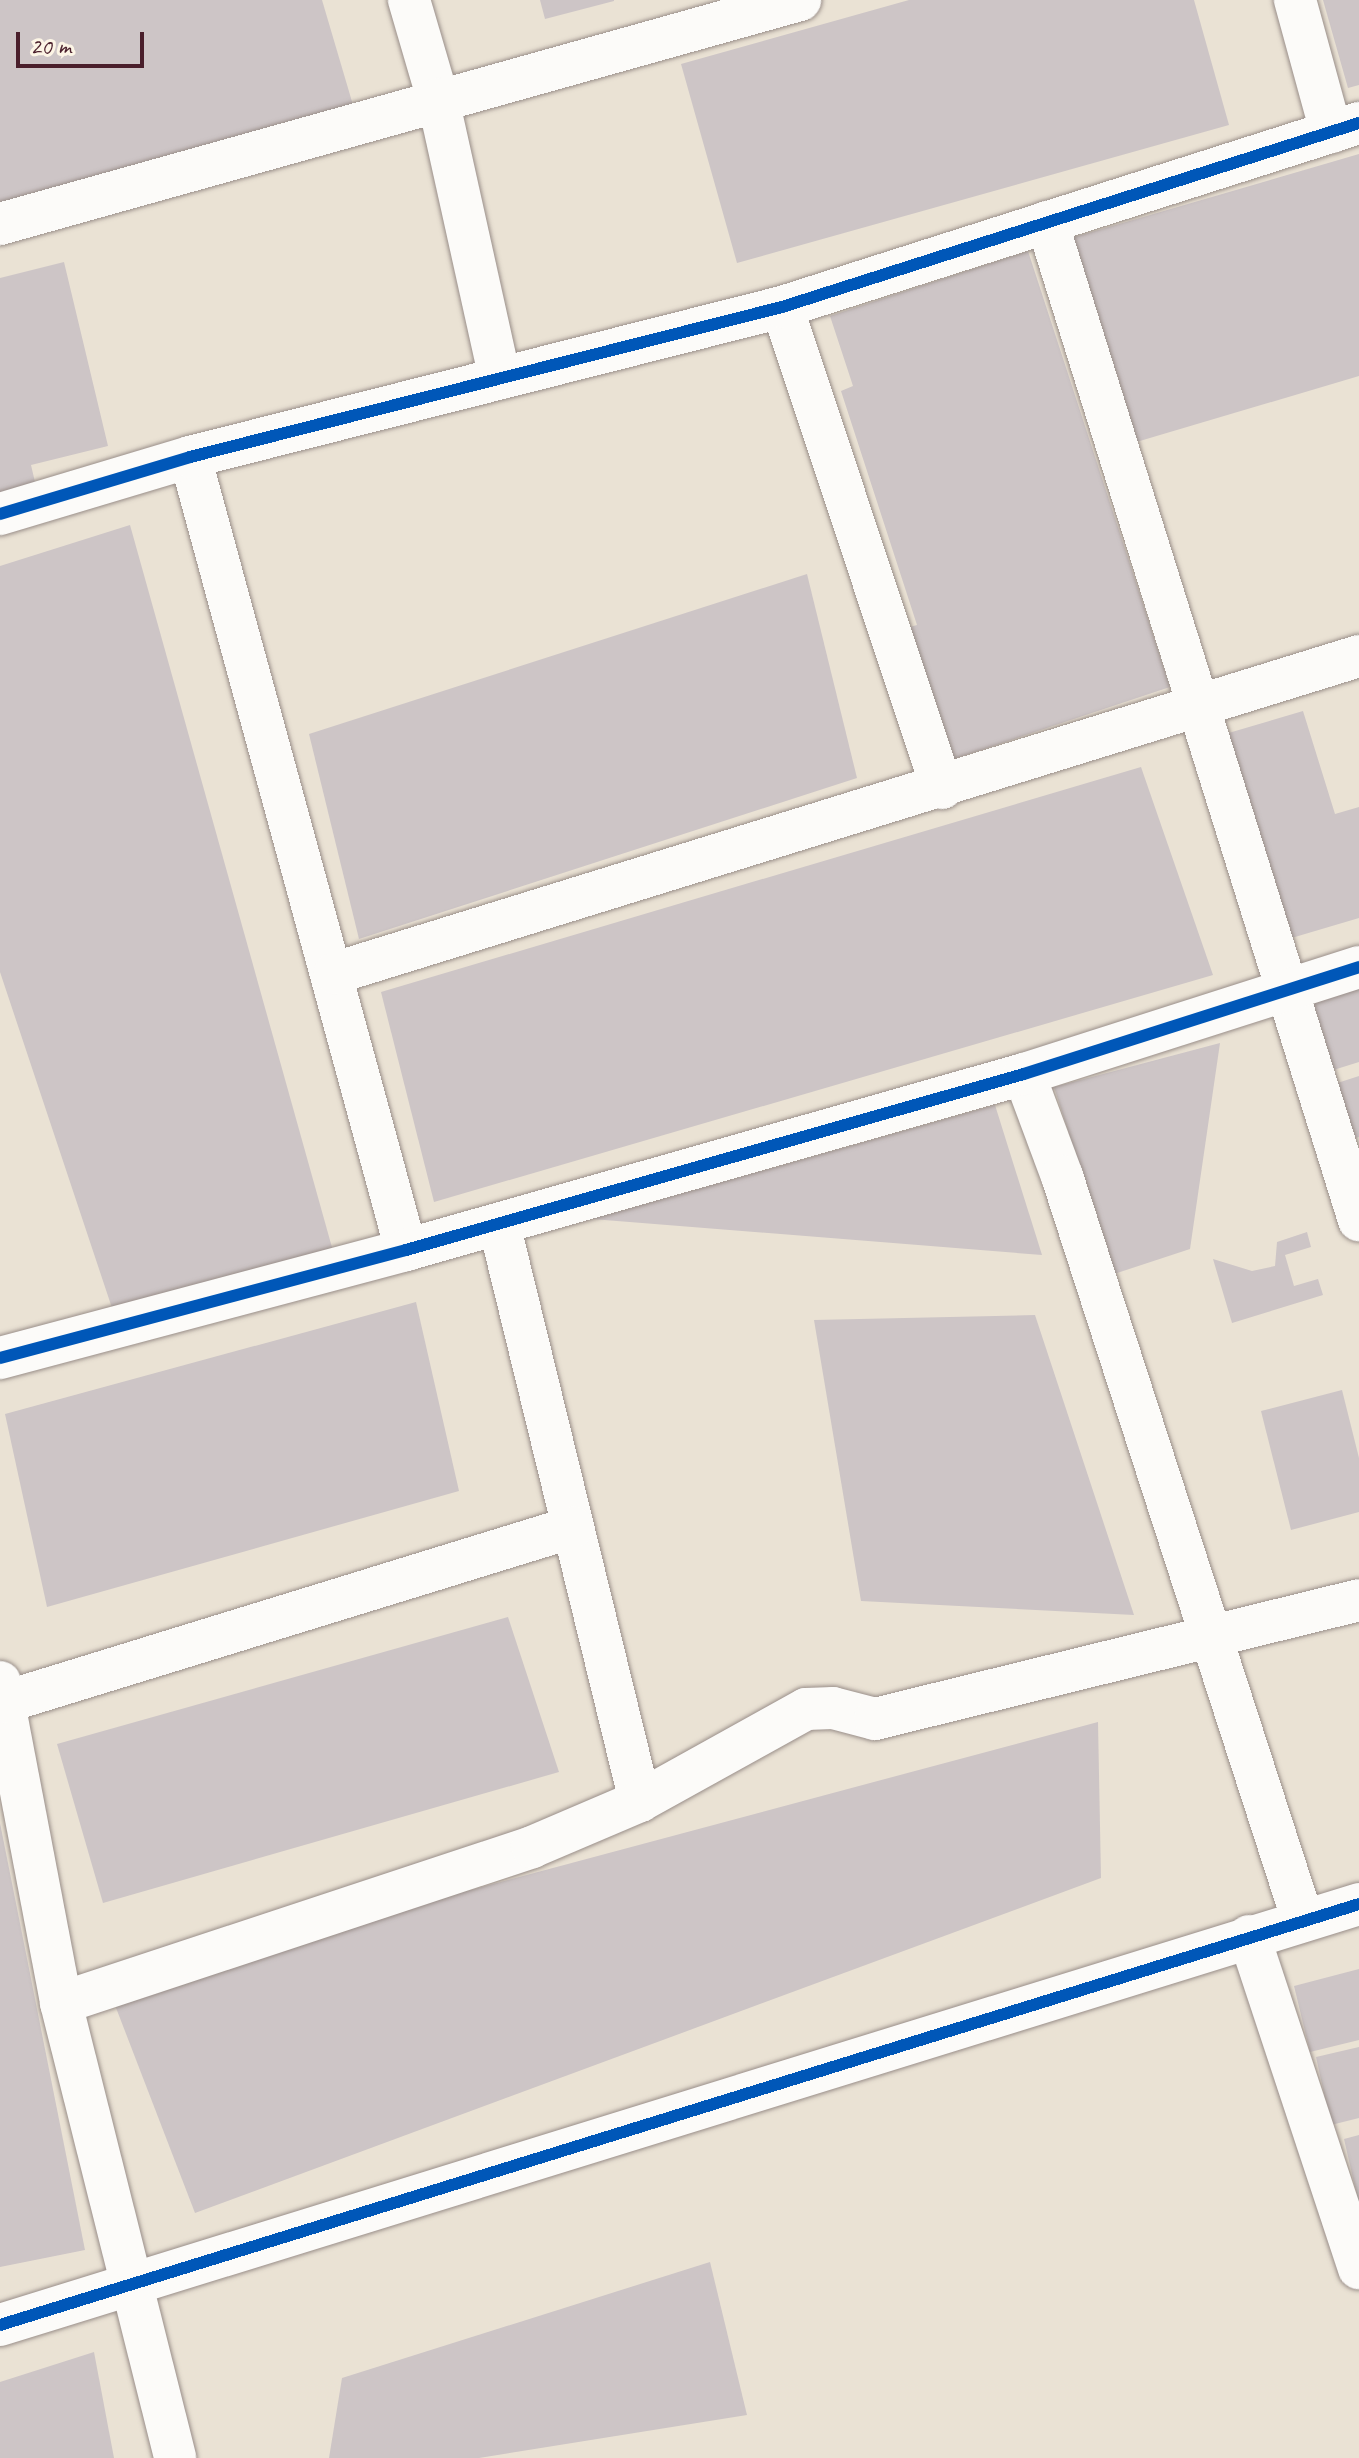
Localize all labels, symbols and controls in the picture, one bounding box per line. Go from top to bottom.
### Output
scale bar [20,16,148,66]
text: 20 m [30,31,71,61]

